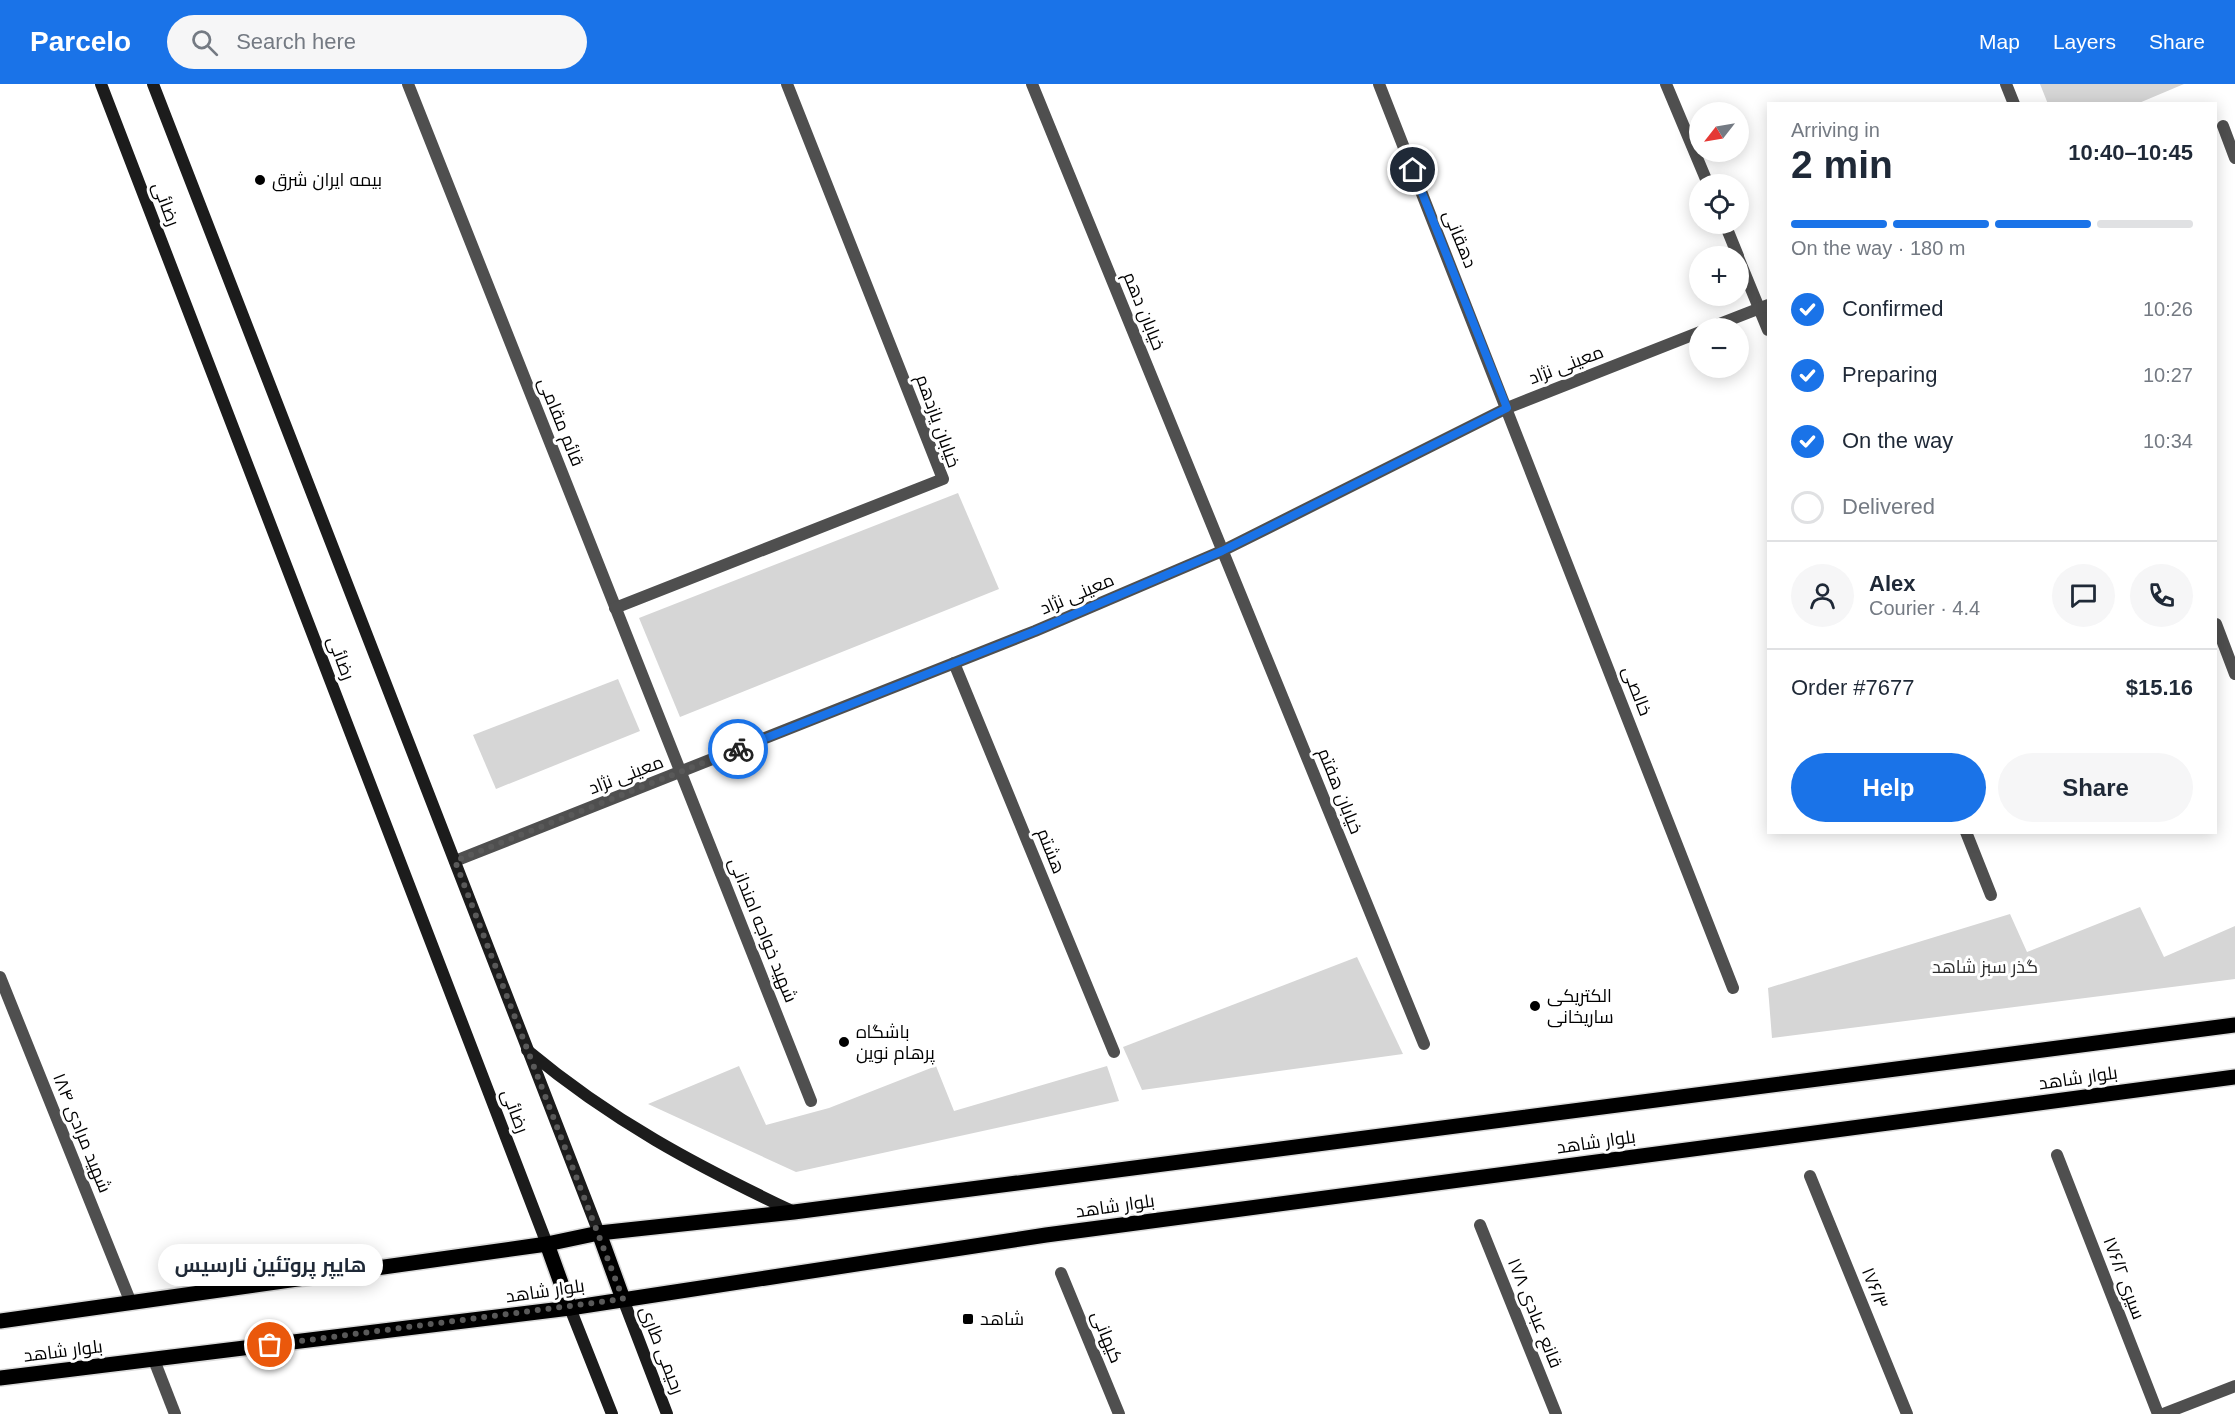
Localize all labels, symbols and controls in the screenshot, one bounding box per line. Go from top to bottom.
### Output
search box [167,15,587,69]
text: Parcelo [30,26,131,57]
icon: search [188,26,221,59]
text: Search here [236,29,356,54]
text: Map [1979,30,2020,53]
text: Layers [2053,30,2116,53]
text: Share [2149,30,2205,53]
north arrow [1689,102,1749,162]
map controls [1689,102,1749,378]
text: Arriving in [1791,119,1880,141]
text: 10:40–10:45 [2068,140,2193,165]
text: 2 min [1791,143,1893,186]
pin [1387,144,1438,195]
icon: home [1396,153,1429,186]
place label: بیمه ایران شرق [272,170,382,192]
marker: بیمه ایران شرق [253,173,267,187]
button: locate [1689,174,1749,234]
street label: رضائی [148,179,183,229]
street label: دهقانی [1438,207,1481,271]
text: On the way · 180 m [1791,237,1966,259]
button: + [1689,246,1749,306]
street label: خیابان دهم [1117,269,1169,354]
icon: check [1791,293,1824,326]
text: Confirmed [1842,296,1943,321]
text: 10:26 [2143,298,2193,320]
button: − [1689,318,1749,378]
street label: معینی نژاد [1526,342,1606,389]
icon: check [1791,359,1824,392]
text: Preparing [1842,362,1937,387]
text: 10:27 [2143,364,2193,386]
street label: خیابان یازدهم [910,372,964,471]
street label: قائم مقامی [532,375,588,470]
icon: check [1791,425,1824,458]
text: On the way [1842,428,1953,453]
text: 10:34 [2143,430,2193,452]
text: Delivered [1842,494,1935,519]
button: person [1791,564,1854,627]
button: chat [2052,564,2115,627]
button: phone [2130,564,2193,627]
street label: معینی نژاد [1037,570,1117,619]
text: Alex [1869,571,1915,596]
text: Courier · 4.4 [1869,597,1980,619]
street label: رضائی [323,633,358,683]
street label: خالصی [1617,663,1656,719]
text: Order #7677 [1791,675,1915,700]
text: $15.16 [2126,675,2193,700]
courier [708,719,768,779]
icon: bike [722,733,755,766]
street label: خیابان هفتم [1312,745,1366,838]
street label: معینی نژاد [586,752,666,799]
button: Help [1791,753,1986,822]
button: Share [1998,753,2193,822]
street label: هشتم [1031,825,1069,877]
street label: شهید خواجه امندانی [724,855,801,1006]
park label: گذر سبز شاهد [1932,957,2038,978]
place label: الکتریکی ساریخانی [1547,986,1614,1028]
marker: الکتریکی ساریخانی [1528,999,1542,1013]
place label: باشگاه پرهام نوین [856,1022,935,1065]
marker: باشگاه پرهام نوین [837,1035,851,1049]
street label: بلوار شاهد [2037,1063,2119,1094]
street label: شهید مرادی ۱۸۴ [48,1070,115,1196]
street label: رضائی [497,1086,532,1136]
street label: بلوار شاهد [1555,1127,1637,1158]
street label: بلوار شاهد [1074,1191,1156,1222]
street label: سیری ۱۷۶/۲ [2098,1234,2149,1322]
callout: هایپر پروتئین نارسیس [158,1243,382,1285]
text: هایپر پروتئین نارسیس [175,1254,366,1276]
street label: قانع عبادی ۱۷۸ [1502,1255,1566,1372]
street label: ۱۷۶/۳ [1858,1265,1892,1311]
street label: بلوار شاهد [504,1276,586,1307]
street label: رحیمی طاری [635,1303,688,1397]
street label: کیهانی [1087,1308,1126,1366]
place label: شاهد [980,1309,1024,1329]
marker: شاهد [961,1312,975,1326]
pin [244,1319,295,1370]
icon: bag [253,1328,286,1361]
street label: بلوار شاهد [22,1336,104,1367]

